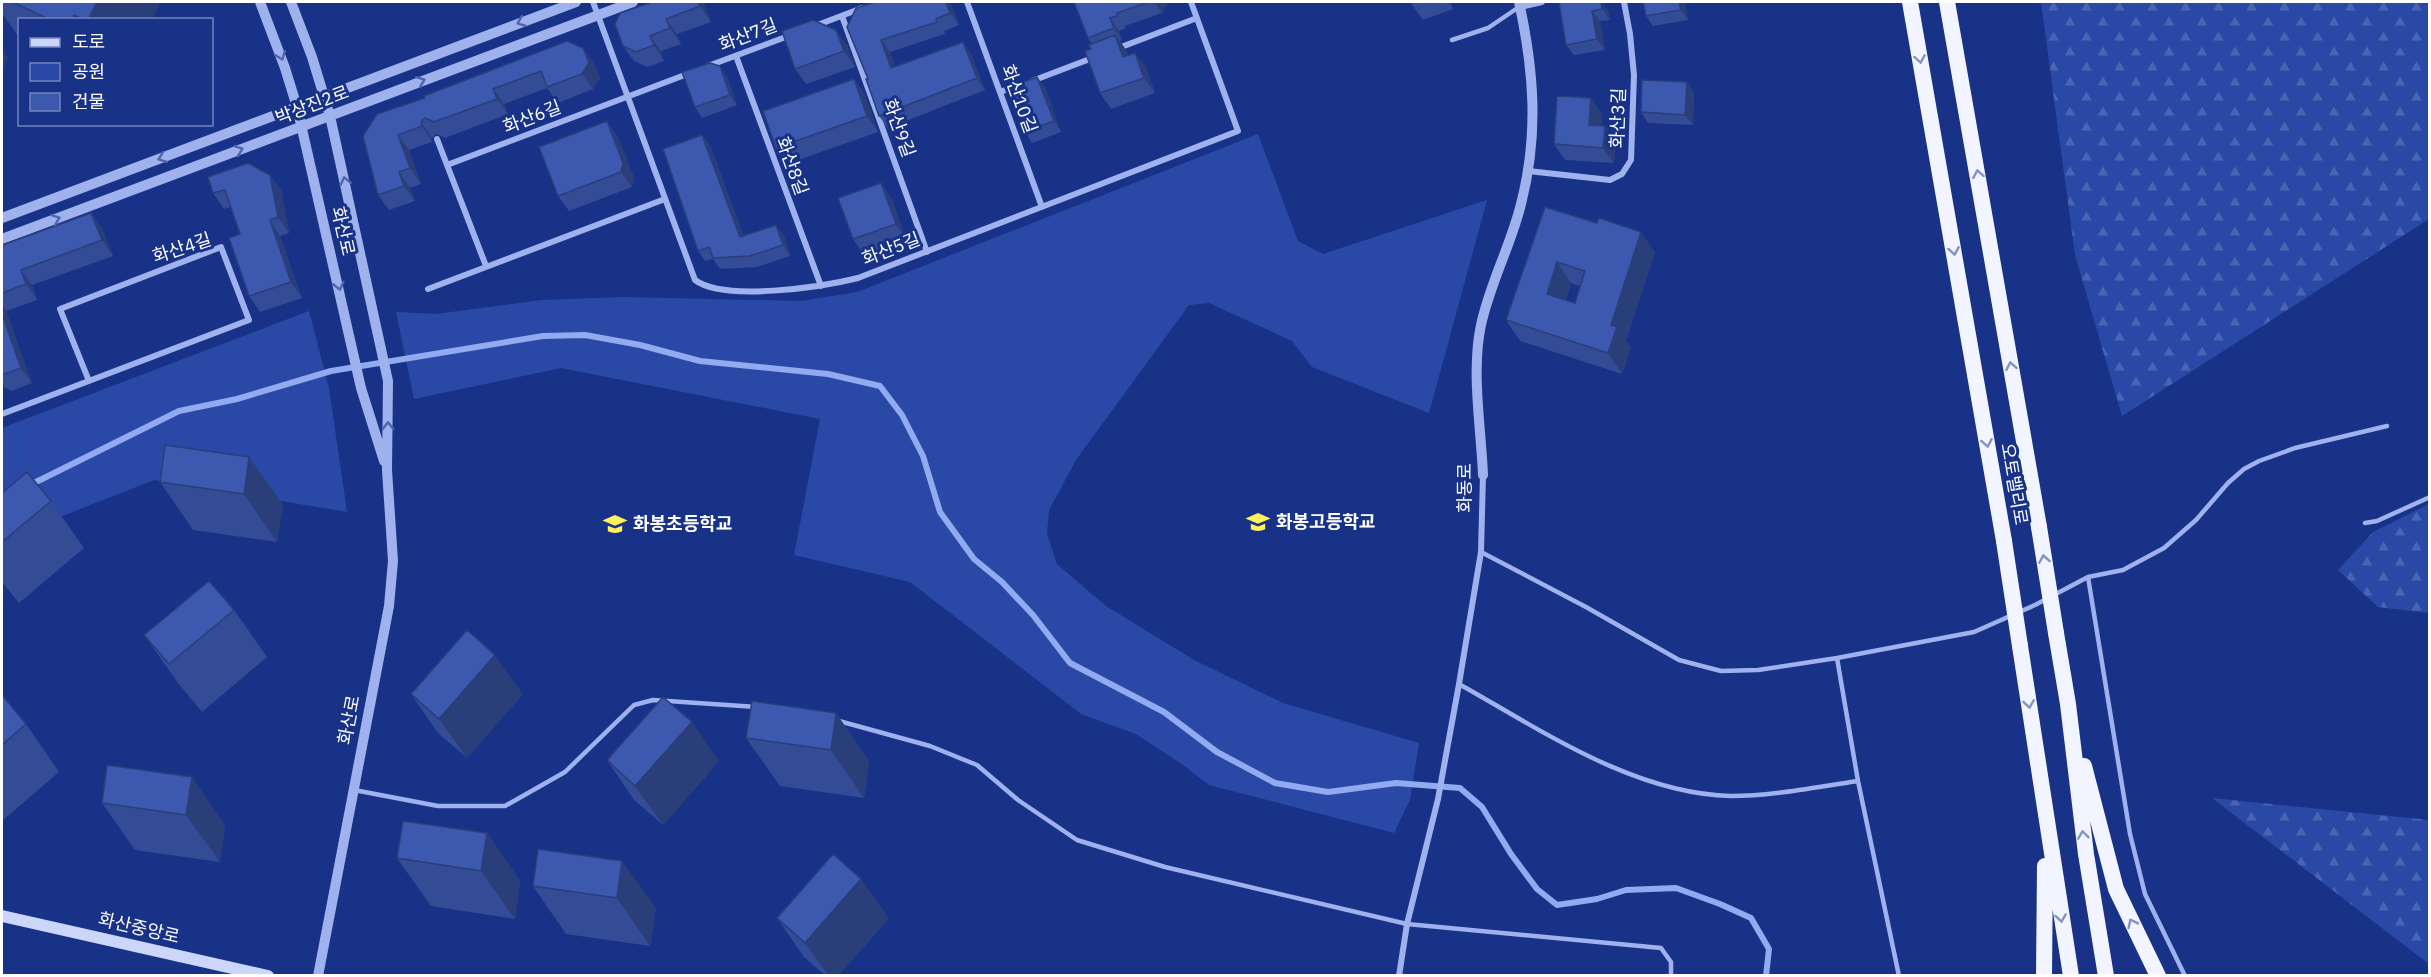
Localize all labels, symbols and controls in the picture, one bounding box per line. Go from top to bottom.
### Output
street label: 화산7길 [715,13,780,56]
one-way arrow [516,15,527,27]
legend [18,18,213,126]
text: 도로 [72,30,105,53]
one-way arrow [274,50,286,61]
one-way arrow [1913,54,1926,64]
text: 공원 [72,60,105,83]
street label: 화산10길 [996,61,1042,136]
one-way arrow [415,76,426,89]
street label: 박상진2로 [272,80,352,129]
street label: 화산3길 [1605,87,1630,149]
text: 건물 [72,90,105,113]
street label: 화산6길 [499,95,564,138]
street label: 화산9길 [878,95,921,160]
street label: 화산8길 [771,133,814,198]
one-way arrow [233,144,244,157]
one-way arrow [157,150,168,163]
one-way arrow [1972,169,1985,179]
one-way arrow [339,177,352,187]
street label: 화산로 [327,204,360,258]
one-way arrow [50,213,61,226]
street label: 화산4길 [150,227,214,268]
street label: 화산5길 [858,227,923,270]
one-way arrow [1947,246,1960,256]
one-way arrow [332,281,345,291]
one-way arrow [2006,361,2018,370]
one-way arrow [382,421,394,430]
one-way arrow [1980,438,1993,448]
street label: 오토밸리로 [1996,441,2033,527]
street label: 화동로 [1453,463,1476,513]
school or university icon: 화봉고등학교 [1245,509,1271,535]
place label: 화봉고등학교 [1276,510,1375,533]
school or university icon: 화봉초등학교 [602,511,628,537]
place label: 화봉초등학교 [633,512,732,535]
one-way arrow [2038,555,2051,565]
street label: 화산로 [332,693,365,746]
one-way arrow [2022,700,2034,709]
one-way arrow [2078,830,2090,839]
street label: 화산중앙로 [96,907,182,948]
one-way arrow [2055,913,2067,922]
one-way arrow [2128,918,2140,929]

